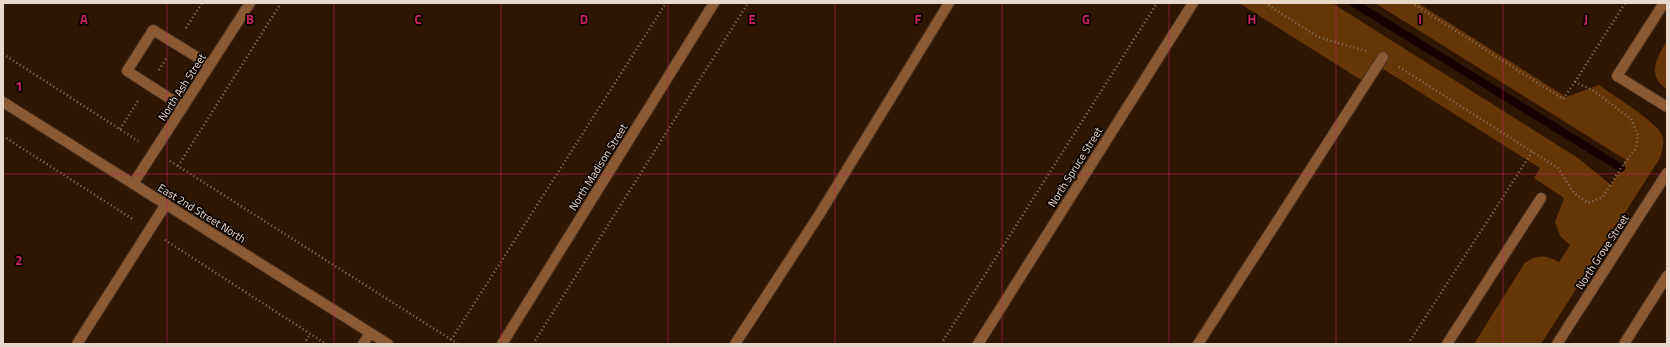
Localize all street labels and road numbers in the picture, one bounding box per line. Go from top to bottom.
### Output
street label: North Ash Street [154,50,210,124]
street label: North Madison Street [565,120,631,214]
street label: North Spruce Street [1044,124,1106,210]
street label: East 2nd Street North [155,179,249,247]
street label: North Grove Street [1572,211,1632,293]

